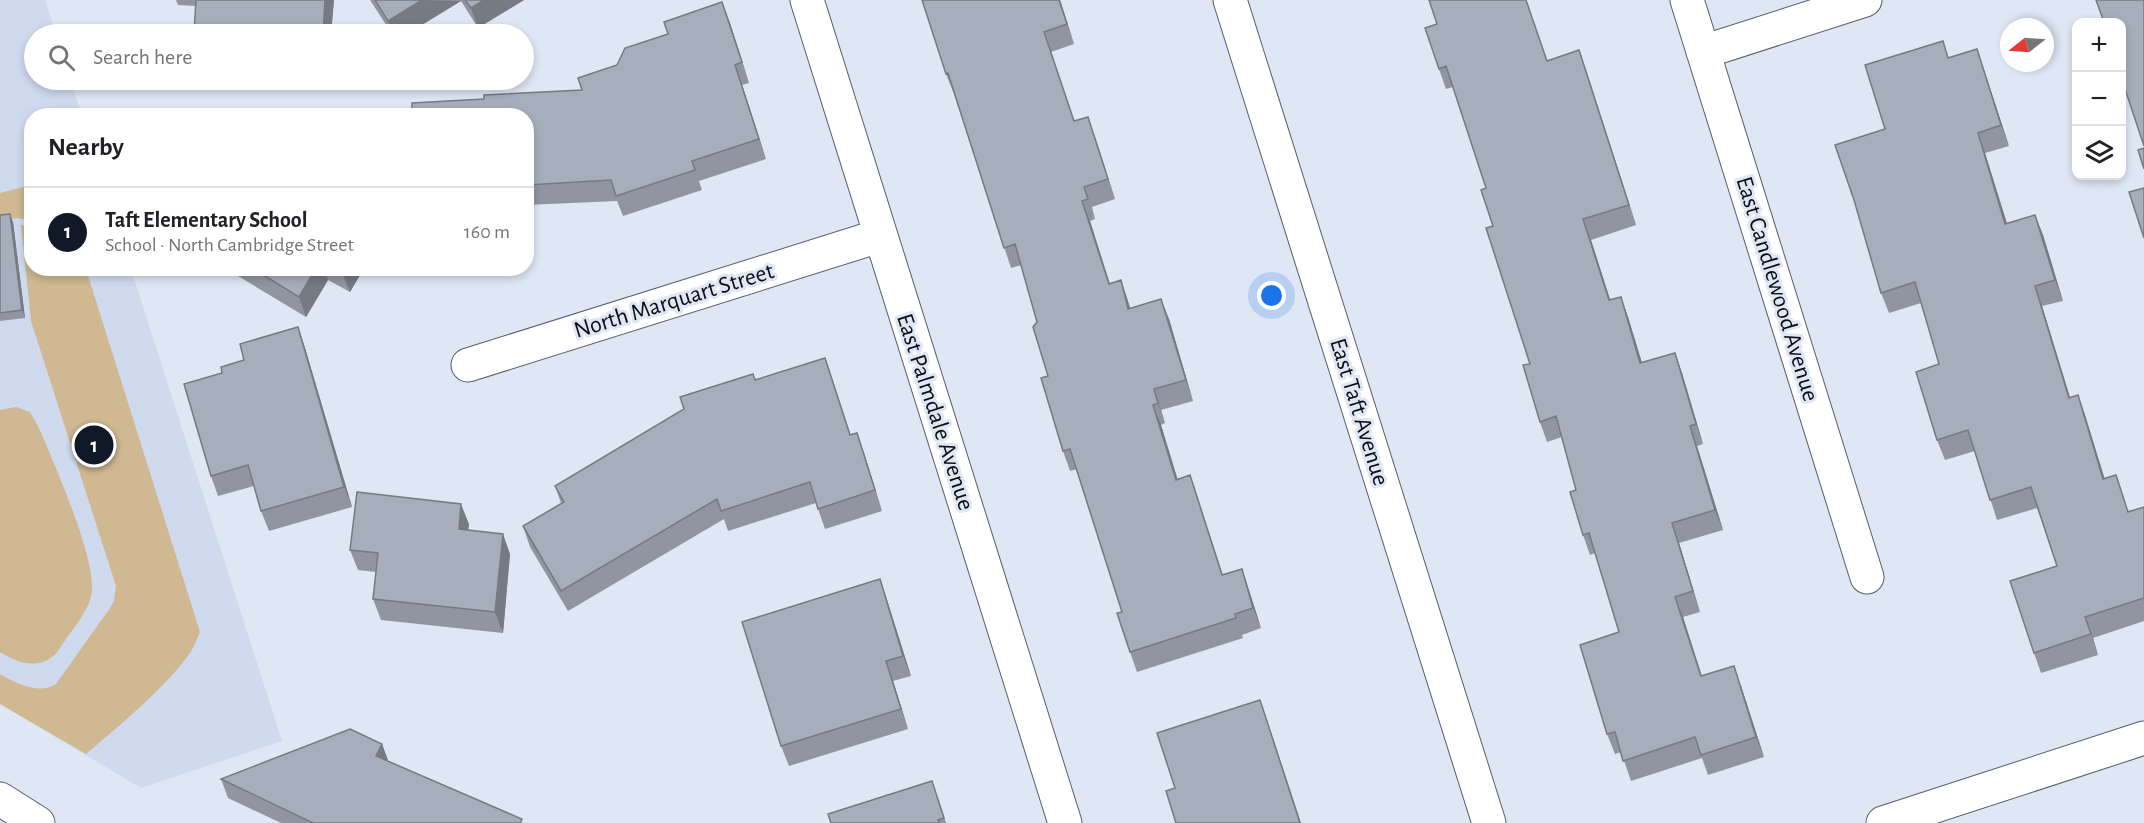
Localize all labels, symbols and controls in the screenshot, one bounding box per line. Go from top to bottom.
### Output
north arrow [2000,18,2054,72]
map controls [2072,18,2126,180]
button: + [2072,18,2126,72]
search box [24,24,534,90]
icon: search [45,41,78,74]
text: Search here [93,46,192,68]
button: − [2072,72,2126,126]
button: layers [2072,126,2126,180]
text: Nearby [48,134,124,160]
street label: East Candlewood Avenue [1731,174,1823,404]
text: Taft Elementary School [105,209,307,231]
text: 1 [64,222,71,242]
text: 160 m [464,222,510,242]
text: School · North Cambridge Street [105,235,354,255]
street label: North Marquart Street [571,259,777,343]
your location [1257,281,1286,310]
street label: East Palmdale Avenue [892,311,978,513]
street label: East Taft Avenue [1325,335,1393,489]
pin: 1 [74,422,113,468]

